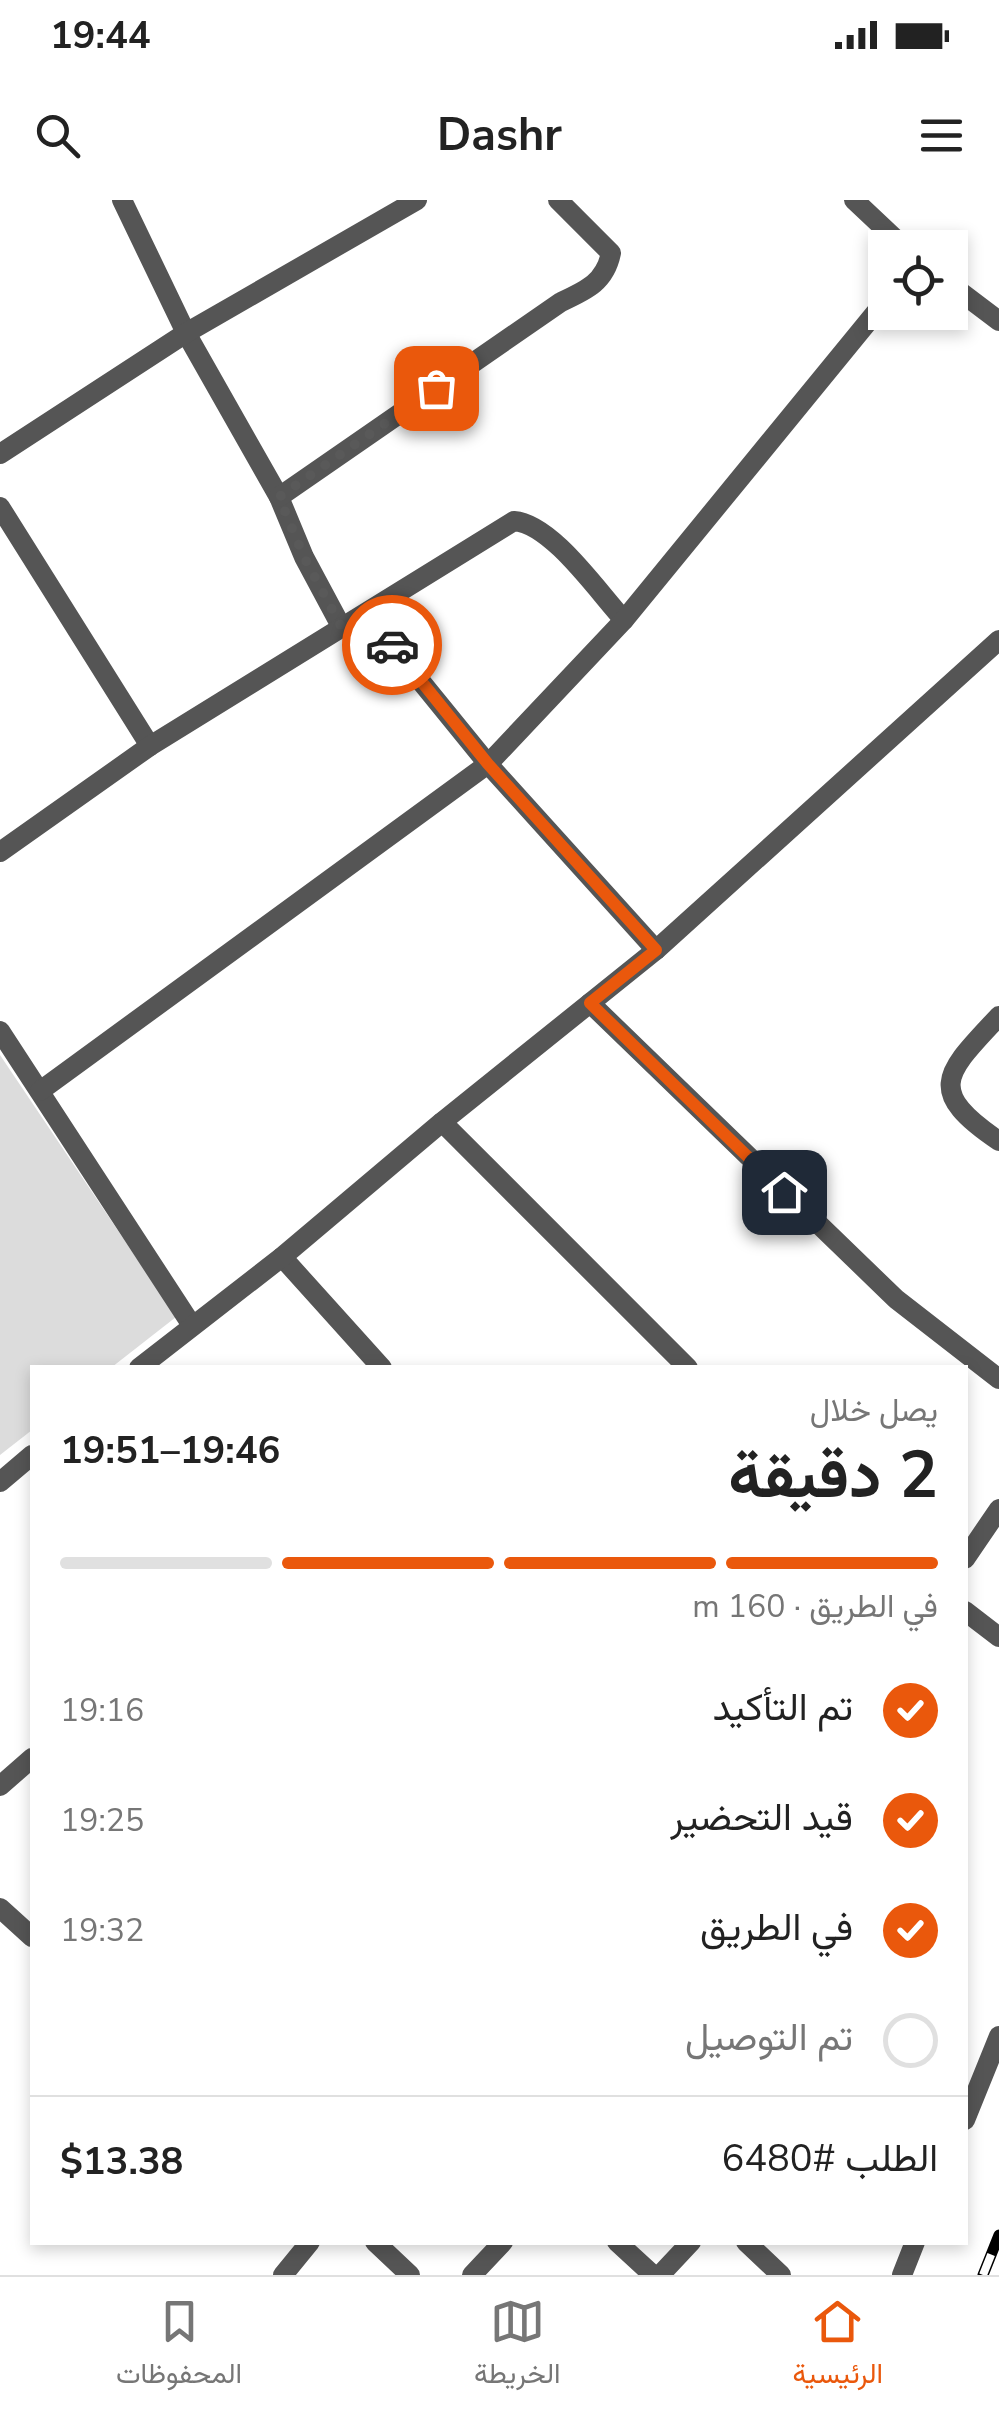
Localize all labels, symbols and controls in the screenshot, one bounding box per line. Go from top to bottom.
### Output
text: 19:44 [50,10,151,61]
text: Dashr [437,105,562,166]
icon: search [30,108,85,163]
icon: menu [914,108,969,163]
map controls [868,230,968,330]
button: locate [868,230,968,330]
pin [394,346,479,431]
icon: bag [409,361,464,416]
courier [342,595,442,695]
icon: car [365,618,420,673]
pin [742,1150,827,1235]
icon: home [757,1165,812,1220]
text: يصل خلال [810,1389,938,1432]
text: 19:46–19:51 [60,1425,280,1476]
text: 2 دقيقة [728,1431,938,1520]
text: في الطريق · 160 m [692,1585,938,1628]
text: تم التأكيد [712,1682,853,1733]
icon: check [883,1683,938,1738]
text: 19:16 [60,1689,144,1732]
text: قيد التحضير [670,1792,853,1843]
icon: check [883,1793,938,1848]
text: 19:25 [60,1799,144,1842]
text: في الطريق [700,1902,853,1953]
icon: check [883,1903,938,1958]
text: 19:32 [60,1909,144,1952]
text: تم التوصيل [685,2012,853,2063]
text: الطلب #6480 [721,2133,938,2184]
text: $13.38 [60,2136,183,2187]
tab: المحفوظات [116,2294,242,2398]
tab: الخريطة [474,2294,561,2398]
tab: الرئيسية [793,2294,883,2398]

